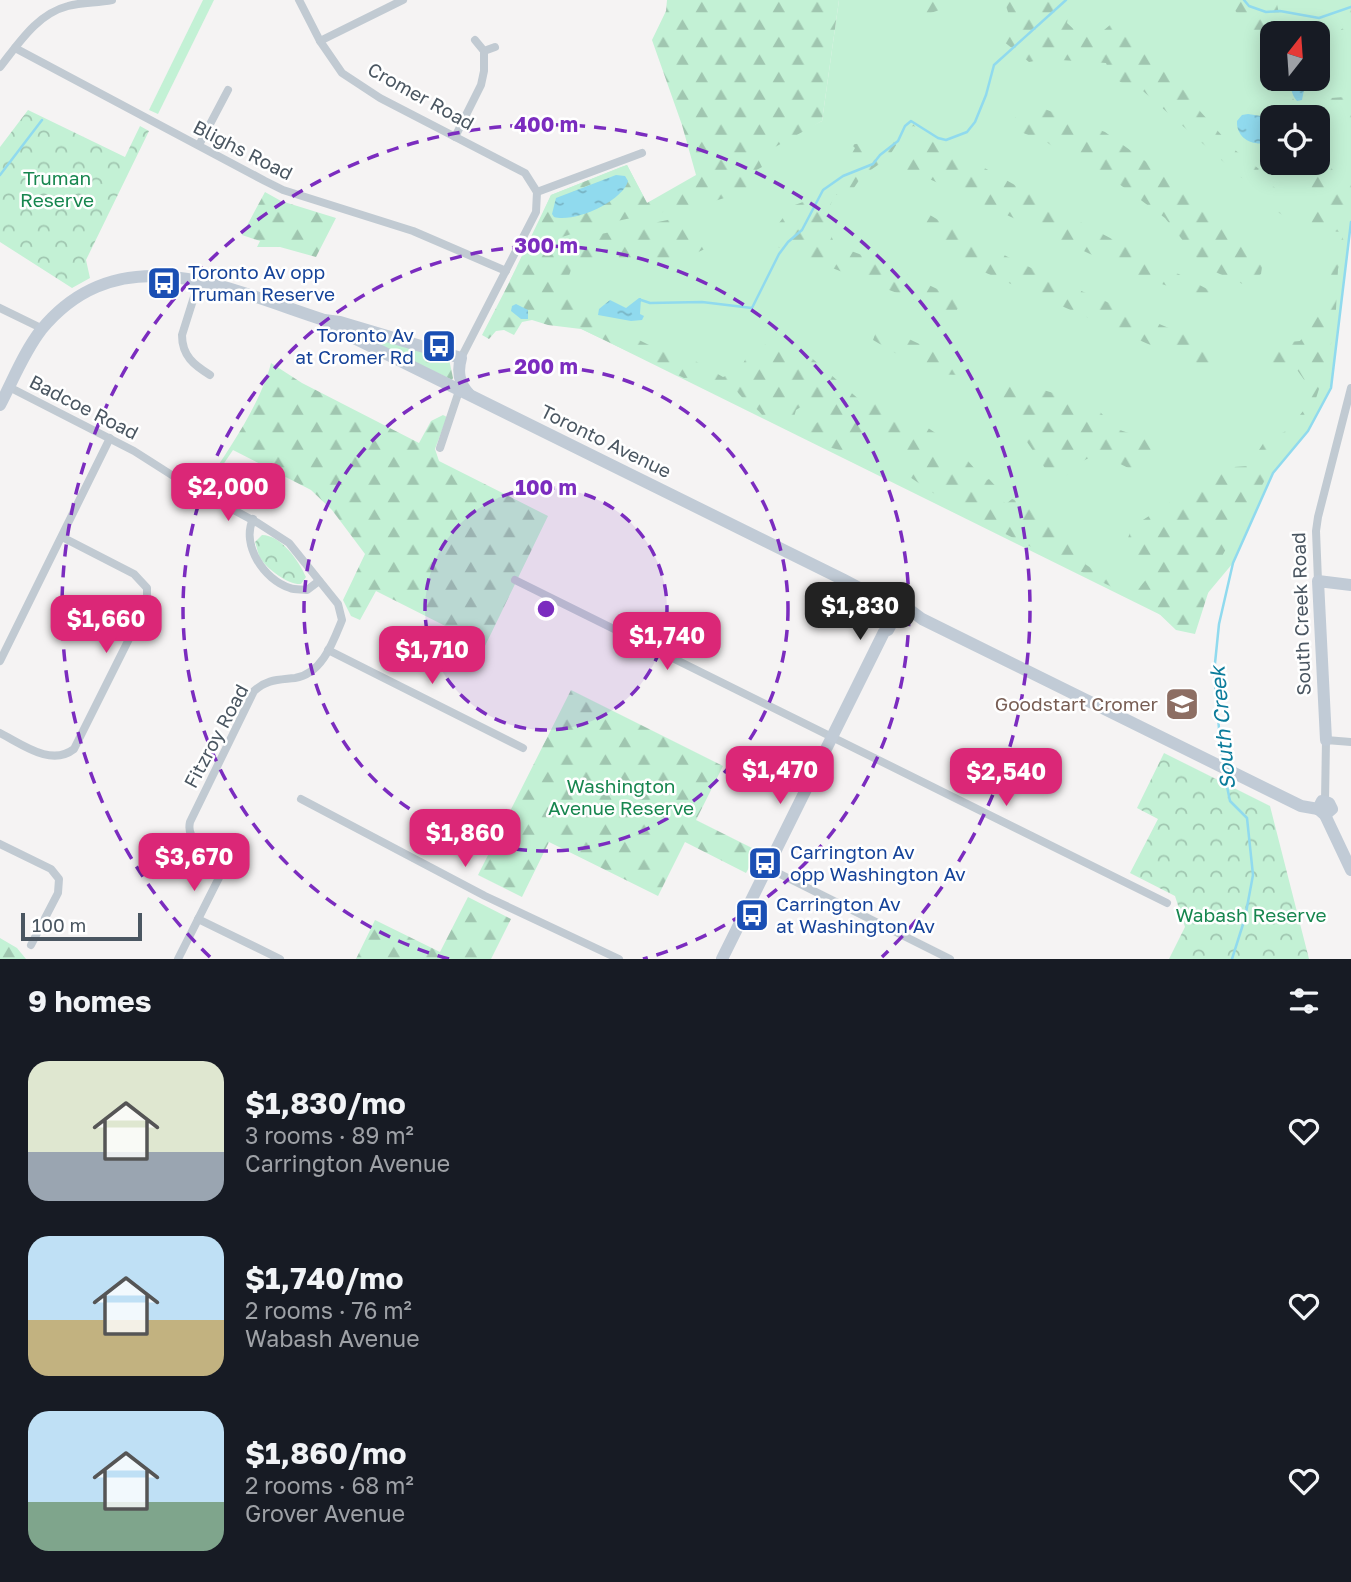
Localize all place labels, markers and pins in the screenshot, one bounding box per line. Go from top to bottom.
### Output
place label: Toronto Av opp Truman Reserve [188,260,335,305]
bus stop icon: Toronto Av opp Truman Reserve [145,264,183,302]
place label: Toronto Av at Cromer Rd [295,323,414,368]
bus stop icon: Toronto Av at Cromer Rd [420,327,458,365]
pin: $2,000 [171,463,285,523]
pin: $1,830 [803,582,917,642]
pin: $1,660 [49,596,163,655]
centre of rings [534,597,558,621]
pin: $1,740 [610,612,724,672]
pin: $1,710 [375,626,489,686]
school or university icon: Goodstart Cromer [1163,685,1201,723]
place label: Goodstart Cromer [995,692,1159,715]
pin: $1,470 [723,746,837,806]
pin: $2,540 [949,748,1063,808]
pin: $1,860 [408,810,522,869]
pin: $3,670 [137,834,251,893]
place label: Carrington Av opp Washington Av [790,840,966,885]
bus stop icon: Carrington Av opp Washington Av [746,844,784,882]
place label: Carrington Av at Washington Av [776,892,935,937]
bus stop icon: Carrington Av at Washington Av [733,896,771,934]

